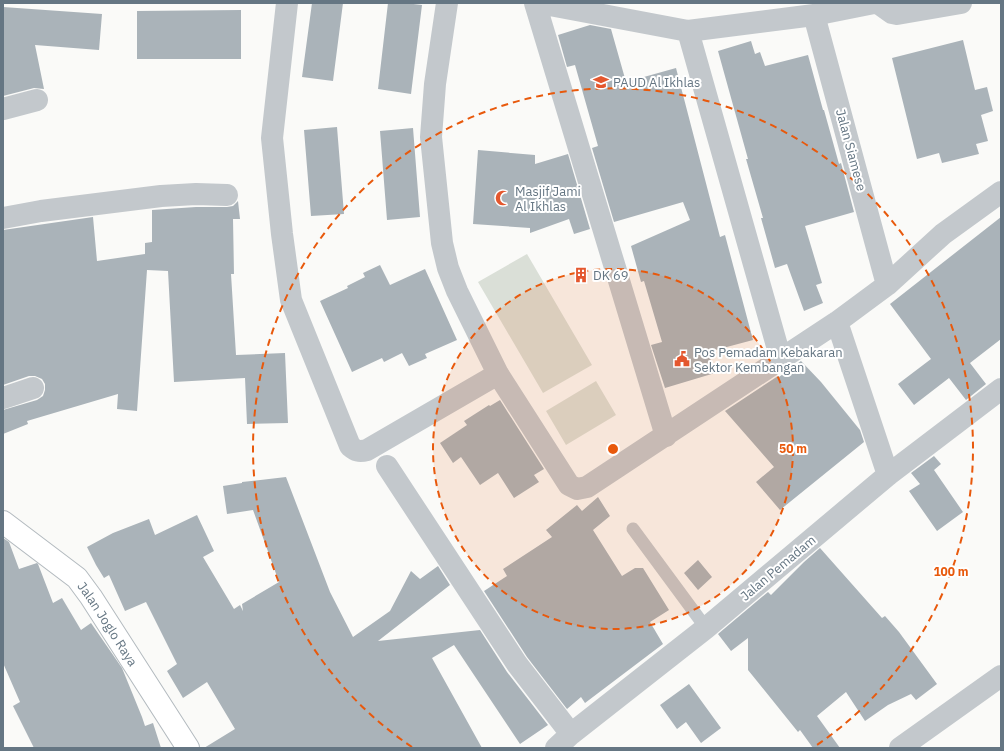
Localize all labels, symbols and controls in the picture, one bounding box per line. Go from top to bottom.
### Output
school or university icon: PAUD Al Ikhlas [592,73,610,91]
place label: PAUD Al Ikhlas [613,74,700,91]
street label: Jalan Siamese [832,107,870,193]
place label: Masjif Jami Al Ikhlas [515,183,581,215]
mosque icon: Masjif Jami Al Ikhlas [494,189,512,207]
building icon: DK 69 [572,266,590,284]
place label: DK 69 [593,267,629,284]
place label: Pos Pemadam Kebakaran Sektor Kembangan [694,344,843,376]
public building icon: Pos Pemadam Kebakaran Sektor Kembangan [673,350,691,368]
text: 50 m [779,441,807,456]
centre of rings [606,442,620,456]
street label: Jalan Pemadam [737,531,819,605]
text: 100 m [933,564,969,579]
street label: Jalan Joglo Raya [74,578,142,669]

